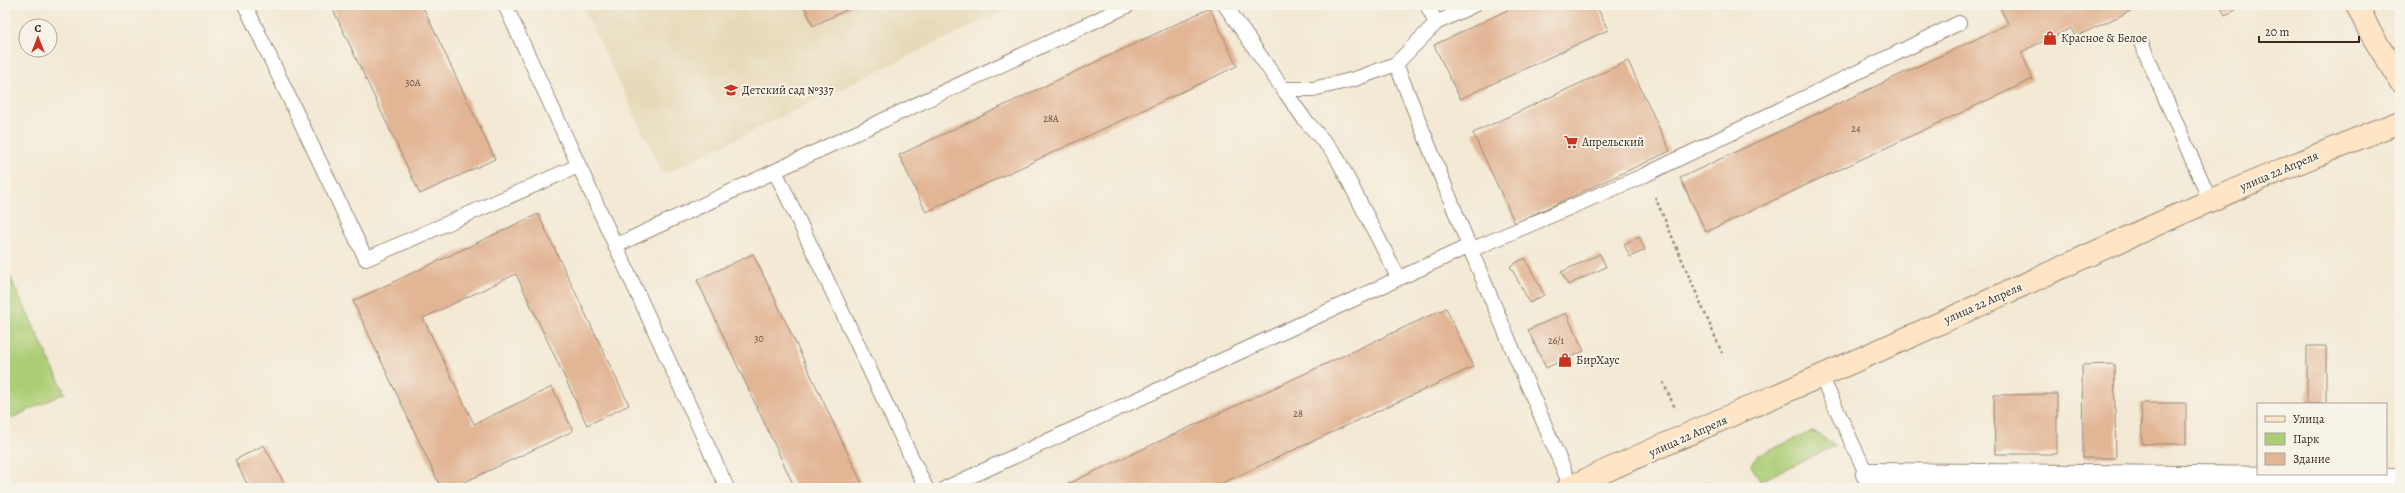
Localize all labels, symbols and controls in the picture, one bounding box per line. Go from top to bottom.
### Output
north arrow [18,18,58,58]
scale bar [2259,18,2359,44]
text: С [35,21,42,36]
text: 20 m [2265,24,2289,40]
shop icon: Красное & Белое [2042,30,2058,46]
place label: Красное & Белое [2061,30,2147,46]
house number: 30А [405,76,421,89]
school or university icon: Детский сад №337 [723,82,739,98]
place label: Детский сад №337 [742,82,835,98]
house number: 28А [1043,112,1059,125]
house number: 24 [1851,122,1861,135]
supermarket icon: Апрельский [1563,134,1579,150]
place label: Апрельский [1581,134,1644,150]
street label: улица 22 Апреля [2236,147,2321,195]
street label: улица 22 Апреля [1940,279,2025,328]
house number: 30 [754,332,764,345]
house number: 26/1 [1548,334,1565,347]
shop icon: БирХаус [1557,352,1573,368]
place label: БирХаус [1576,352,1620,368]
legend [2257,403,2387,475]
house number: 28 [1293,407,1303,420]
text: Улица [2293,411,2325,427]
street label: улица 22 Апреля [1645,412,1730,461]
text: Парк [2293,431,2319,447]
text: Здание [2293,451,2330,467]

